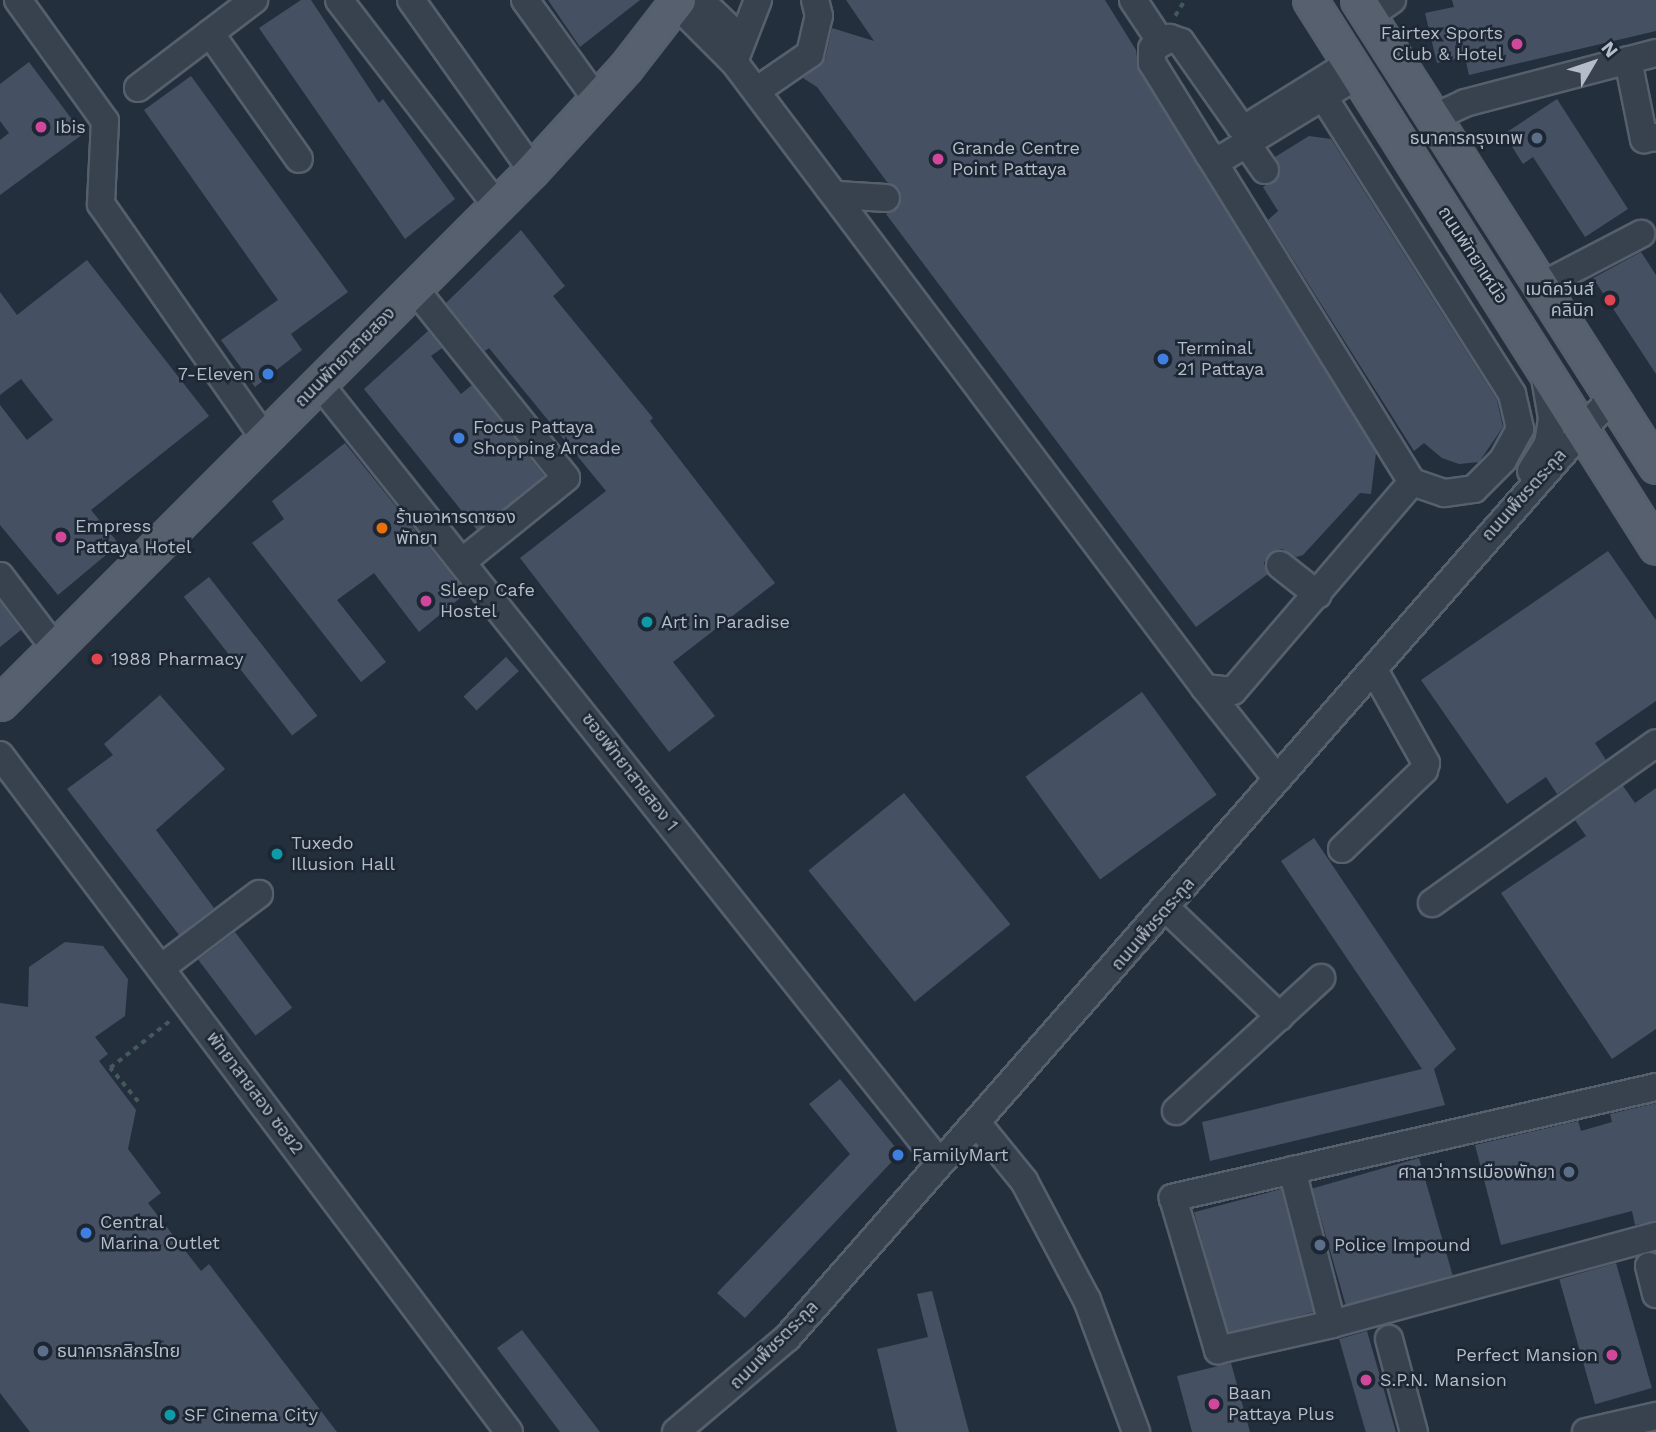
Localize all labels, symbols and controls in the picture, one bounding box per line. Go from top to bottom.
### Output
place label: Fairtex Sports Club & Hotel [1380,23,1503,66]
north arrow [1558,28,1628,98]
marker: Fairtex Sports Club & Hotel [1509,36,1525,52]
text: N [1596,37,1623,62]
place label: Ibis [55,116,86,138]
marker: Ibis [33,119,49,135]
place label: ธนาคารกรุงเทพ [1410,127,1523,149]
marker: ธนาคารกรุงเทพ [1529,130,1545,146]
place label: Grande Centre Point Pattaya [952,138,1080,180]
marker: Grande Centre Point Pattaya [930,151,946,167]
street label: ถนนพัทยาเหนือ [1434,202,1512,308]
place label: เมดิควีนส์ คลินิก [1525,279,1594,322]
marker: เมดิควีนส์ คลินิก [1600,290,1620,310]
street label: ถนนพัทยาสายสอง [290,302,400,412]
place label: Terminal 21 Pattaya [1177,338,1264,380]
marker: Terminal 21 Pattaya [1155,351,1171,367]
place label: 7-Eleven [178,363,254,385]
marker: 7-Eleven [260,366,276,382]
place label: Focus Pattaya Shopping Arcade [473,417,622,460]
marker: Focus Pattaya Shopping Arcade [451,430,467,446]
street label: ถนนเพ็ชรตระกูล [1477,445,1571,545]
place label: ร้านอาหารดาซอง พัทยา [396,507,516,550]
place label: Empress Pattaya Hotel [75,516,192,558]
marker: ร้านอาหารดาซอง พัทยา [374,520,390,536]
marker: Empress Pattaya Hotel [53,529,69,545]
place label: Sleep Cafe Hostel [440,580,535,622]
marker: Sleep Cafe Hostel [418,593,434,609]
place label: Art in Paradise [661,611,790,633]
marker: Art in Paradise [639,614,655,630]
place label: 1988 Pharmacy [111,648,243,670]
marker: 1988 Pharmacy [89,651,105,667]
street label: ซอยพัทยาสายสอง 1 [577,709,683,835]
place label: Tuxedo Illusion Hall [291,833,395,876]
marker: Tuxedo Illusion Hall [269,846,285,862]
street label: ถนนเพ็ชรตระกูล [1107,873,1199,975]
street label: พัทยาสายสอง ซอย2 [202,1028,308,1158]
place label: FamilyMart [912,1144,1008,1166]
marker: FamilyMart [890,1147,906,1163]
place label: ศาลาว่าการเมืองพัทยา [1398,1161,1555,1183]
marker: ศาลาว่าการเมืองพัทยา [1561,1164,1577,1180]
place label: Central Marina Outlet [100,1212,220,1254]
marker: Central Marina Outlet [78,1225,94,1241]
place label: Police Impound [1334,1234,1471,1256]
marker: Police Impound [1312,1237,1328,1253]
street label: ถนนเพ็ชรตระกูล [725,1296,823,1394]
place label: ธนาคารกสิกรไทย [57,1340,180,1362]
marker: ธนาคารกสิกรไทย [35,1343,51,1359]
place label: Perfect Mansion [1456,1344,1598,1366]
marker: Perfect Mansion [1604,1347,1620,1363]
place label: S.P.N. Mansion [1380,1369,1507,1391]
marker: S.P.N. Mansion [1358,1372,1374,1388]
place label: Baan Pattaya Plus [1228,1383,1335,1426]
marker: Baan Pattaya Plus [1206,1396,1222,1412]
place label: SF Cinema City [184,1404,319,1426]
marker: SF Cinema City [162,1407,178,1423]

